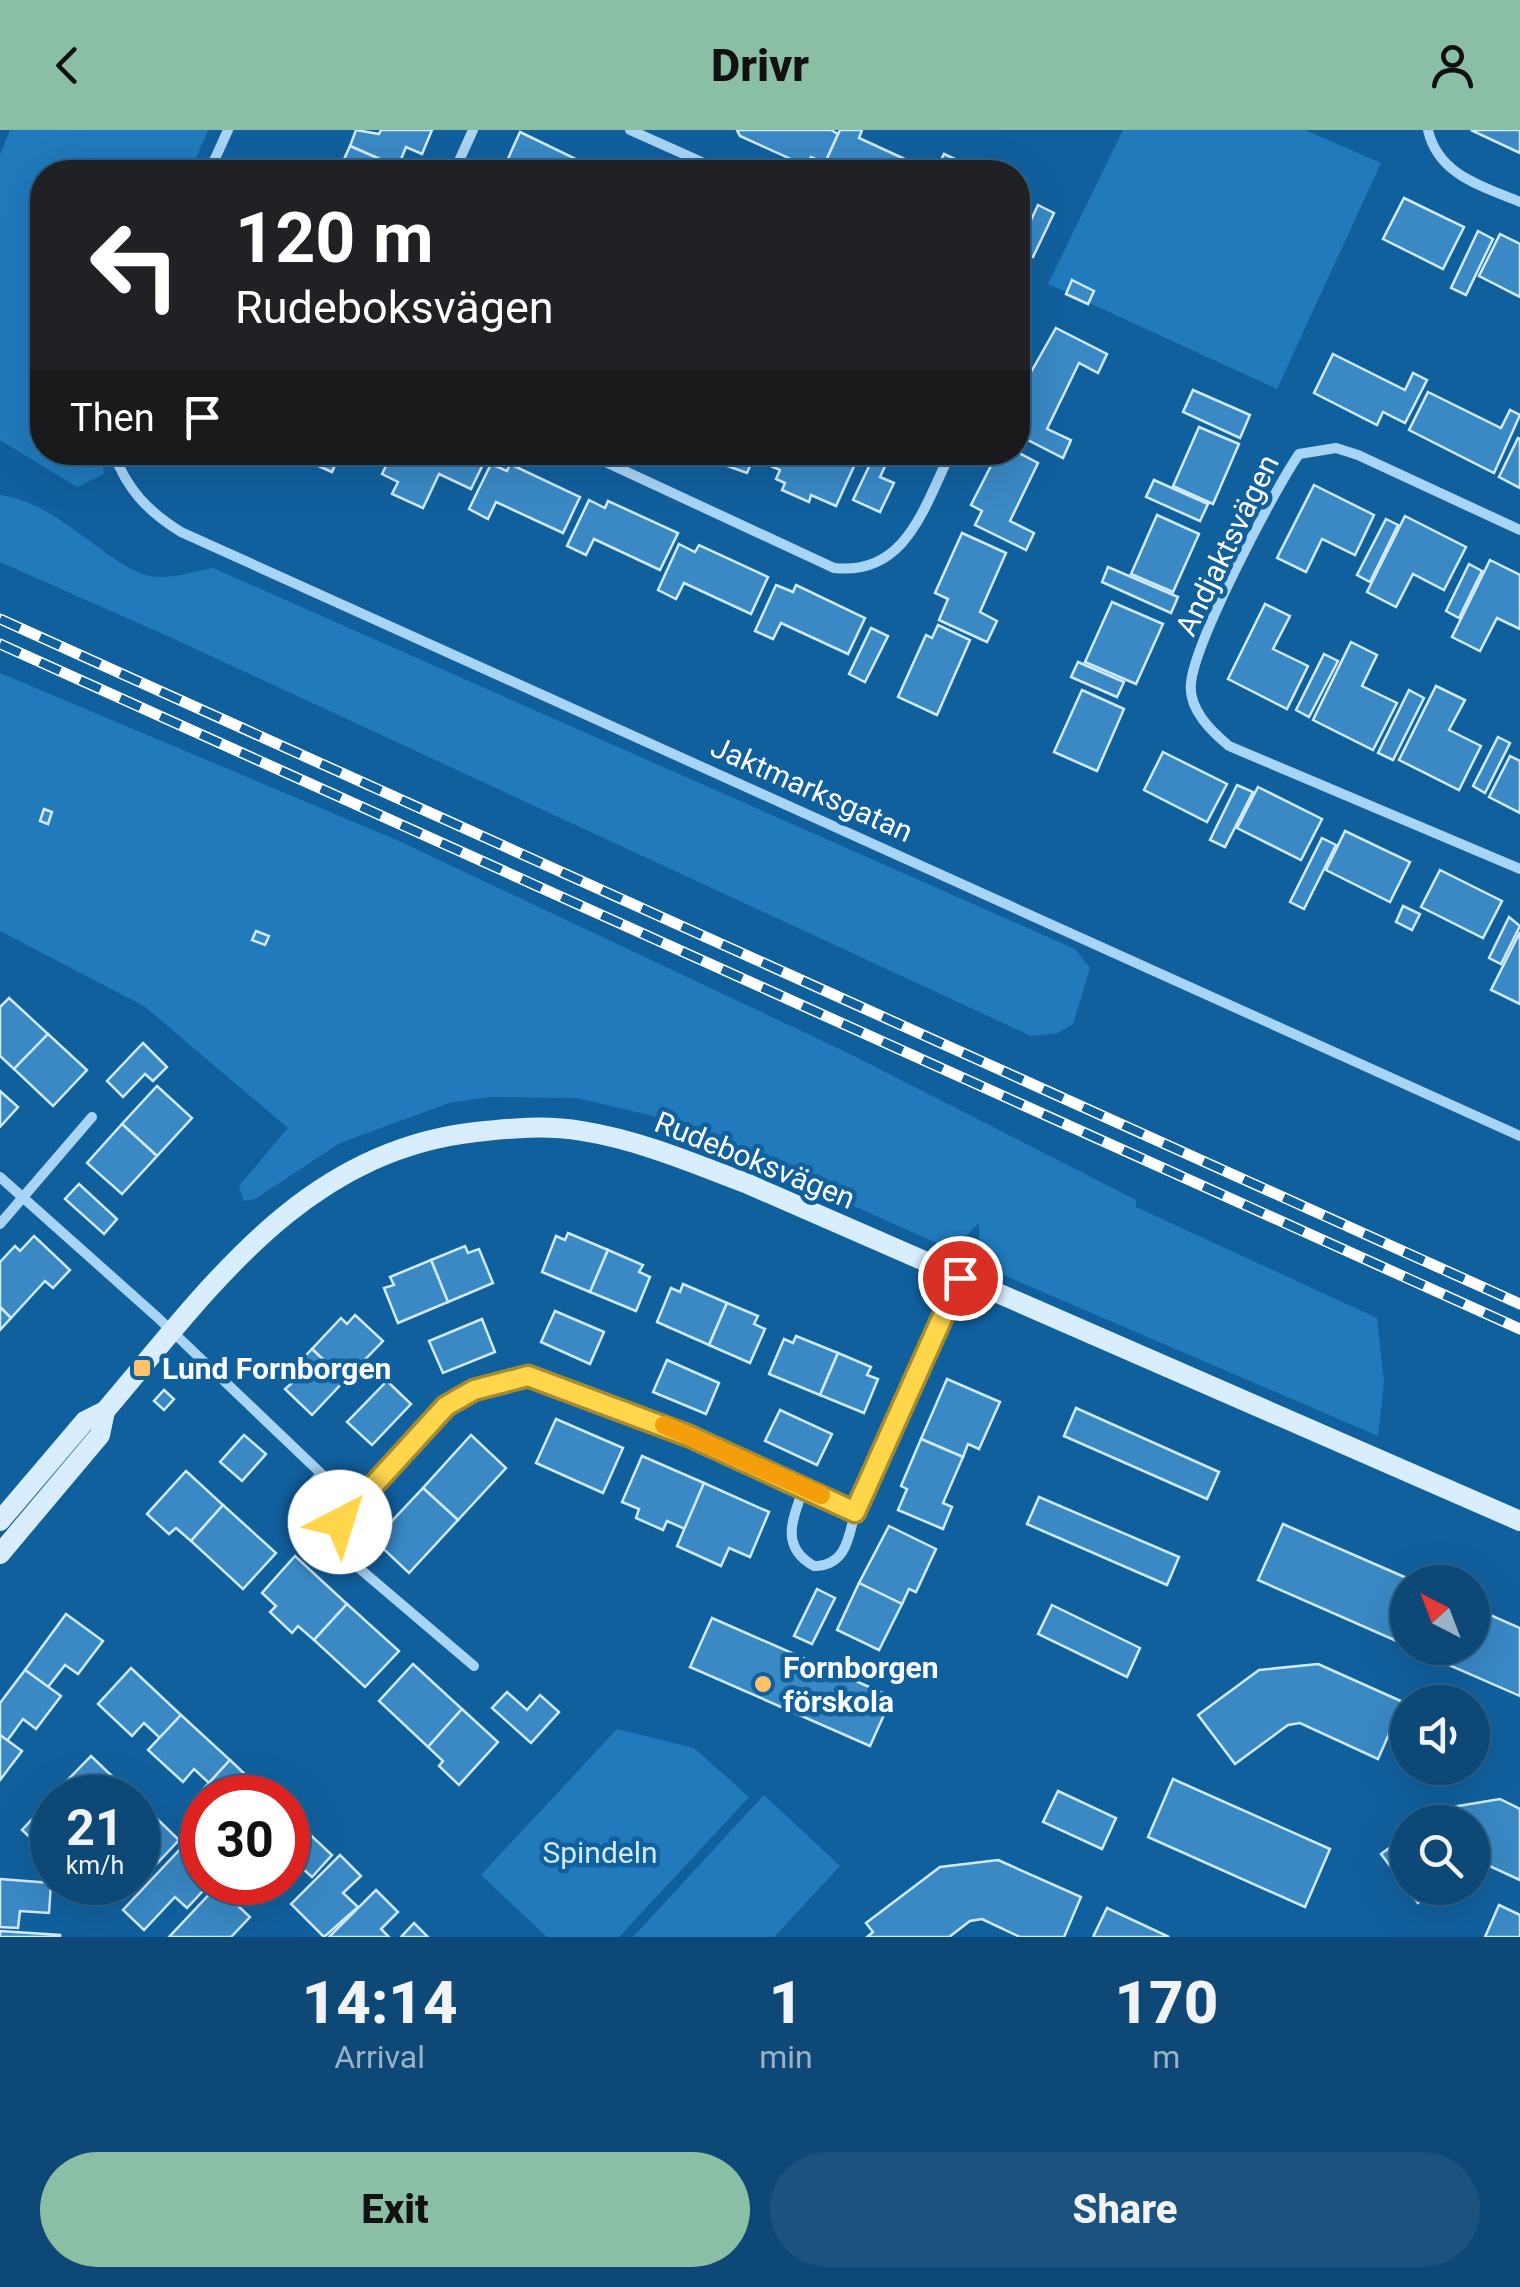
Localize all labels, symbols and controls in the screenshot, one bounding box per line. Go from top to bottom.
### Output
icon: back [40,38,95,93]
icon: person [1425,38,1480,93]
text: Drivr [711,39,809,92]
text: 120 m [235,197,434,279]
icon: left [70,200,200,330]
text: Rudeboksvägen [235,281,554,334]
icon: arrive [175,390,230,445]
text: Then [70,396,155,440]
street label: Andjaktsvägen [1168,449,1286,641]
street label: Jaktmarksgatan [706,729,918,849]
street label: Rudeboksvägen [650,1104,860,1216]
pin [918,1236,1003,1321]
icon: arrive [933,1251,988,1306]
place label: Lund Fornborgen [162,1351,391,1386]
marker: Lund Fornborgen [131,1357,153,1379]
position arrow [288,1470,392,1574]
north arrow [1390,1565,1490,1665]
map controls [1390,1565,1490,1905]
place label: Fornborgen förskola [783,1650,939,1719]
marker: Fornborgen förskola [752,1673,774,1695]
button: sound [1390,1685,1490,1785]
speed limit sign: 30 [180,1775,310,1905]
text: 21 [66,1799,124,1857]
button: search [1390,1805,1490,1905]
park label: Spindeln [542,1835,658,1870]
text: km/h [66,1851,124,1880]
text: 14:14 [302,1967,458,2038]
text: 1 [769,1967,803,2038]
text: 170 [1114,1967,1218,2038]
text: Arrival [334,2038,425,2076]
text: min [759,2038,813,2076]
text: m [1152,2038,1180,2076]
button: Exit [40,2152,750,2267]
button: Share [770,2152,1480,2267]

